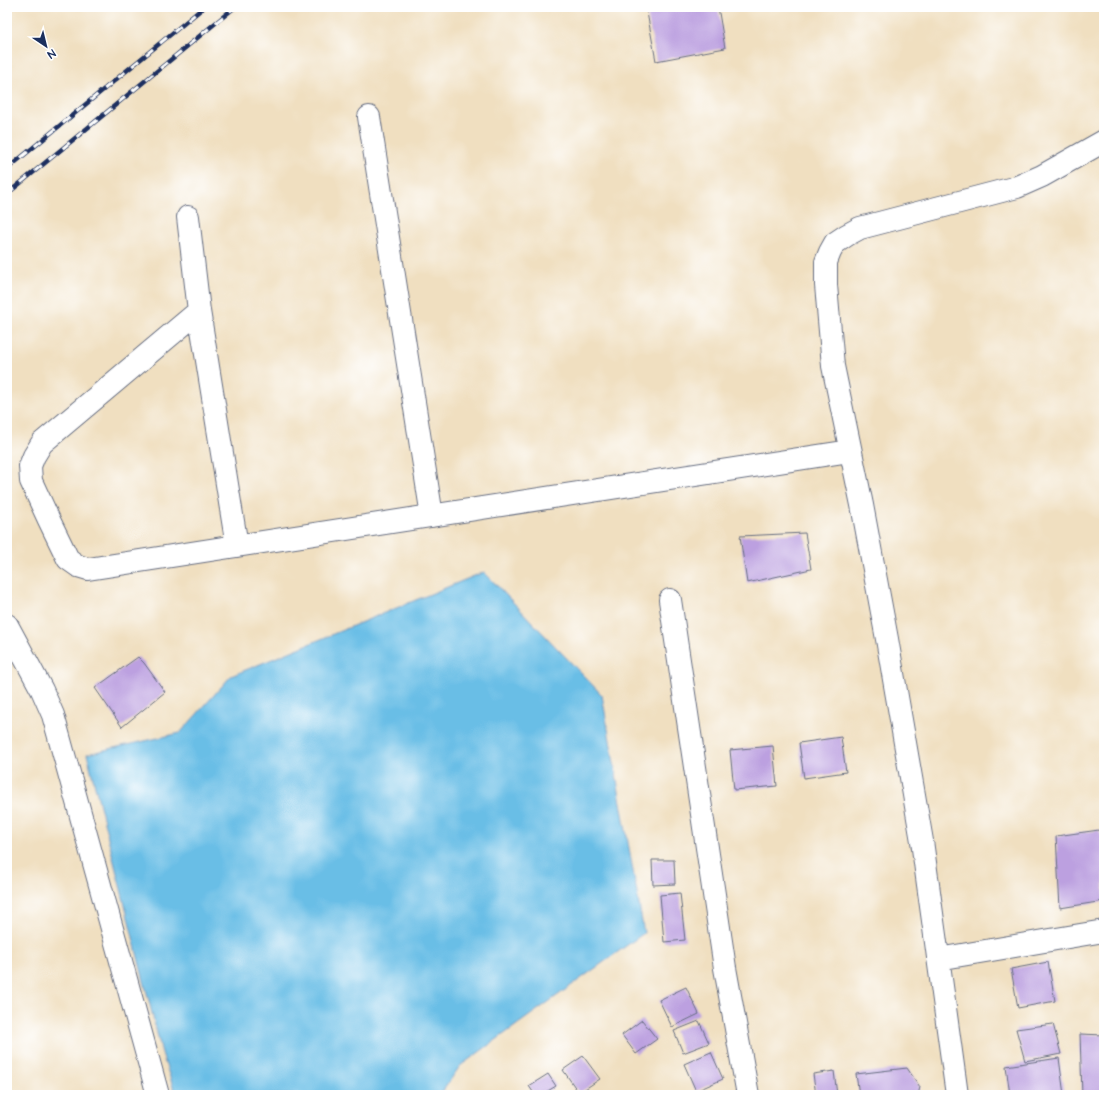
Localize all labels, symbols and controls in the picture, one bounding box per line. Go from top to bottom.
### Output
north arrow [26,26,66,66]
text: N [44,46,59,62]

